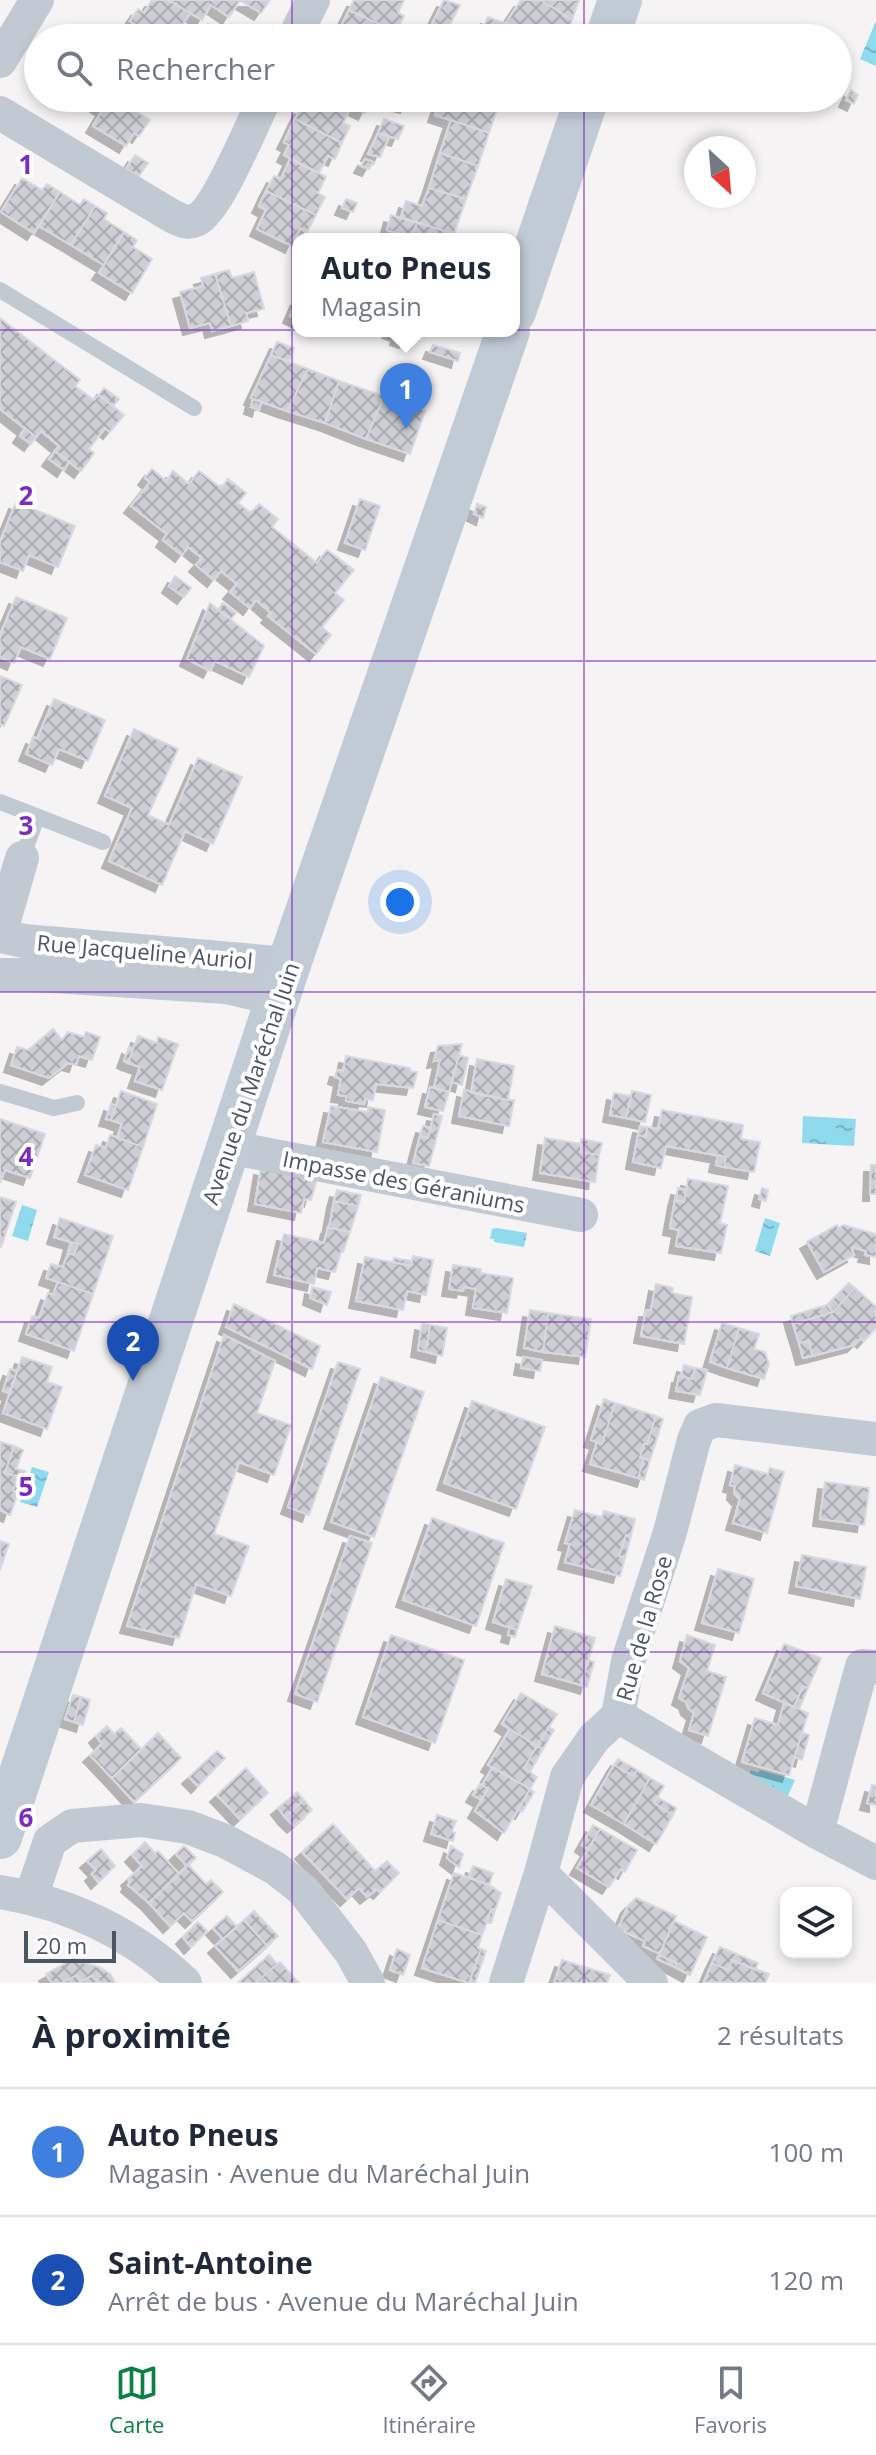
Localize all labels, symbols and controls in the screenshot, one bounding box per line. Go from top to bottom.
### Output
search box [24,24,852,112]
icon: search [52,46,96,90]
text: Rechercher [116,48,275,89]
north arrow [684,136,756,208]
text: 1 [19,146,33,182]
popup [292,233,520,337]
text: Auto Pneus [321,247,491,288]
text: Magasin [321,288,422,324]
pin: 1 [380,363,432,429]
text: 2 [19,477,34,513]
text: 3 [19,807,33,843]
your location [380,882,420,922]
street label: Rue Jacqueline Auriol [36,927,254,975]
street label: Avenue du Maréchal Juin [194,958,306,1208]
text: 4 [19,1138,34,1174]
street label: Impasse des Géraniums [280,1143,528,1219]
pin: 2 [107,1315,159,1381]
text: 5 [19,1468,33,1504]
street label: Rue de la Rose [608,1552,678,1704]
text: 6 [19,1799,34,1835]
map controls [780,1887,852,1959]
button: layers [780,1887,852,1959]
scale bar [24,1927,116,1963]
text: 20 m [36,1930,87,1960]
text: À proximité [32,2012,231,2058]
text: 2 résultats [717,2017,844,2053]
text: Auto Pneus [108,2114,279,2155]
text: 1 [51,2134,65,2170]
text: 100 m [769,2134,844,2170]
text: Magasin · Avenue du Maréchal Juin [108,2155,530,2191]
text: Saint-Antoine [108,2242,313,2283]
text: 2 [51,2262,65,2298]
text: 120 m [769,2262,844,2298]
text: Arrêt de bus · Avenue du Maréchal Juin [108,2283,579,2319]
tab: Carte [109,2361,164,2439]
tab: Itinéraire [382,2361,476,2439]
tab: Favoris [694,2361,767,2439]

